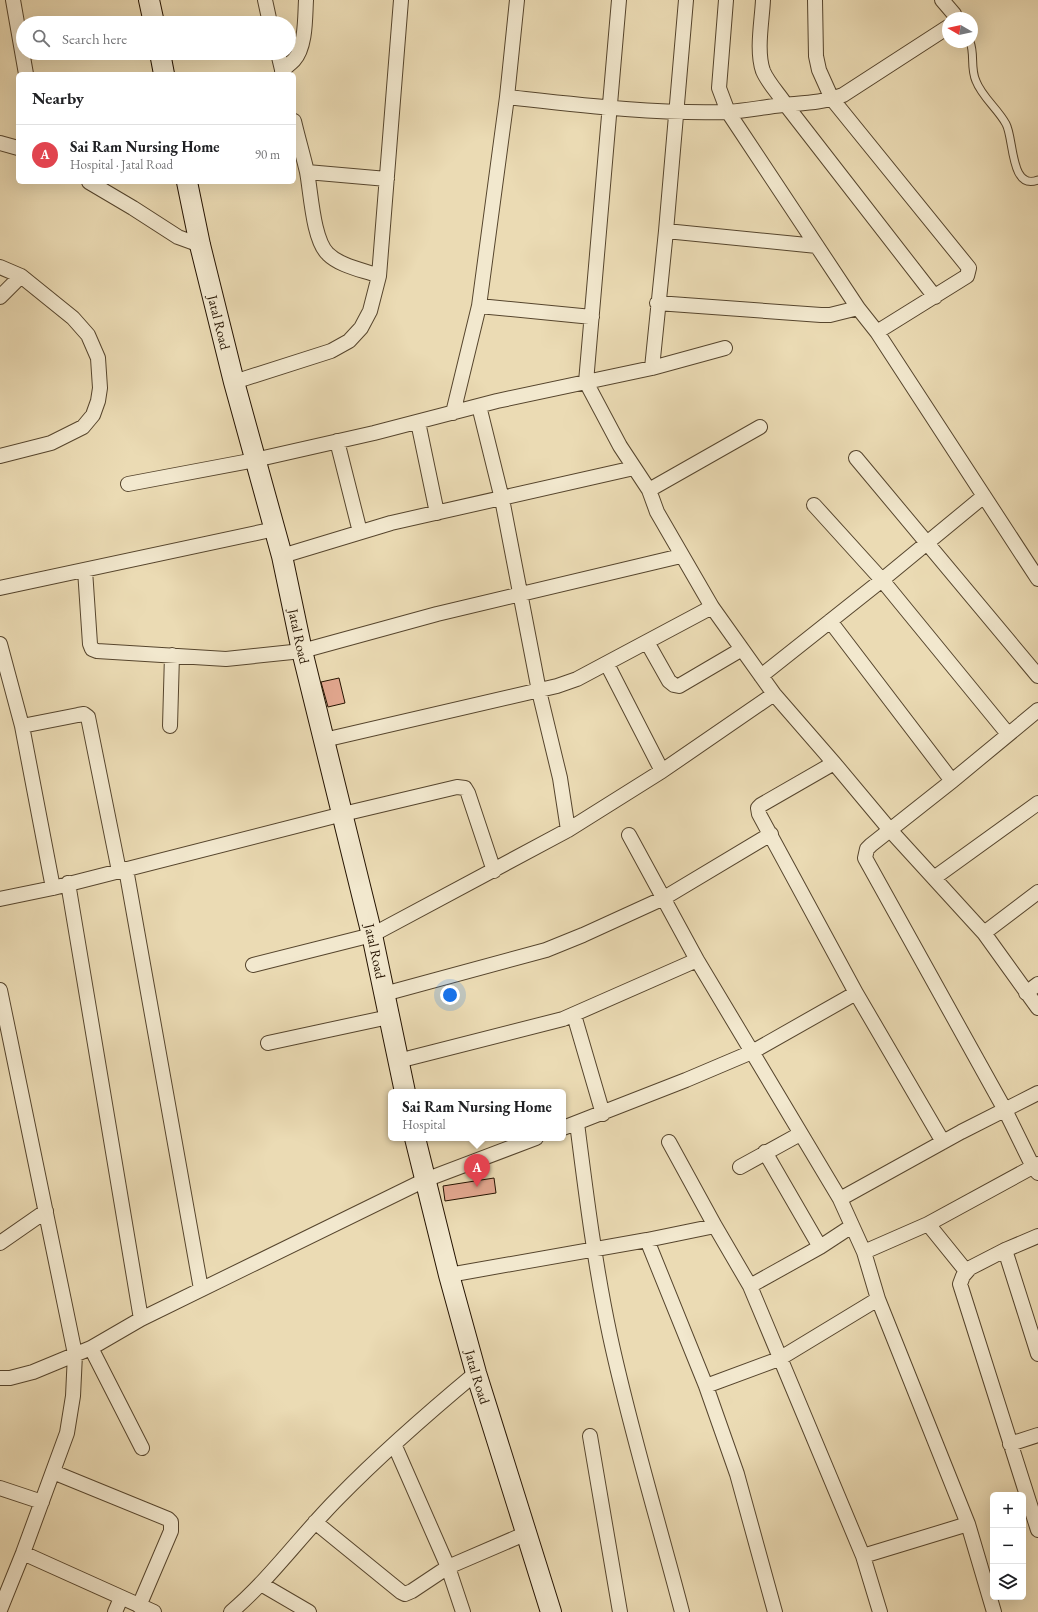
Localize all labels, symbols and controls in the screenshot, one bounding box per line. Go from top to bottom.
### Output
north arrow [942,12,978,48]
search box [16,16,296,60]
icon: search [30,27,52,49]
text: Search here [62,29,127,48]
text: Nearby [32,87,84,109]
text: Sai Ram Nursing Home [70,137,220,156]
text: A [40,146,50,163]
text: 90 m [255,146,280,163]
text: Hospital · Jatal Road [70,156,173,173]
street label: Jatal Road [203,292,235,352]
street label: Jatal Road [284,606,314,667]
street label: Jatal Road [360,921,390,981]
your location [440,985,460,1005]
popup [388,1089,566,1141]
text: Sai Ram Nursing Home [402,1097,552,1116]
text: Hospital [402,1116,446,1133]
pin: A [464,1154,490,1187]
street label: Jatal Road [461,1347,494,1407]
map controls [990,1492,1026,1600]
button: + [990,1492,1026,1528]
button: − [990,1528,1026,1564]
button: layers [990,1564,1026,1600]

